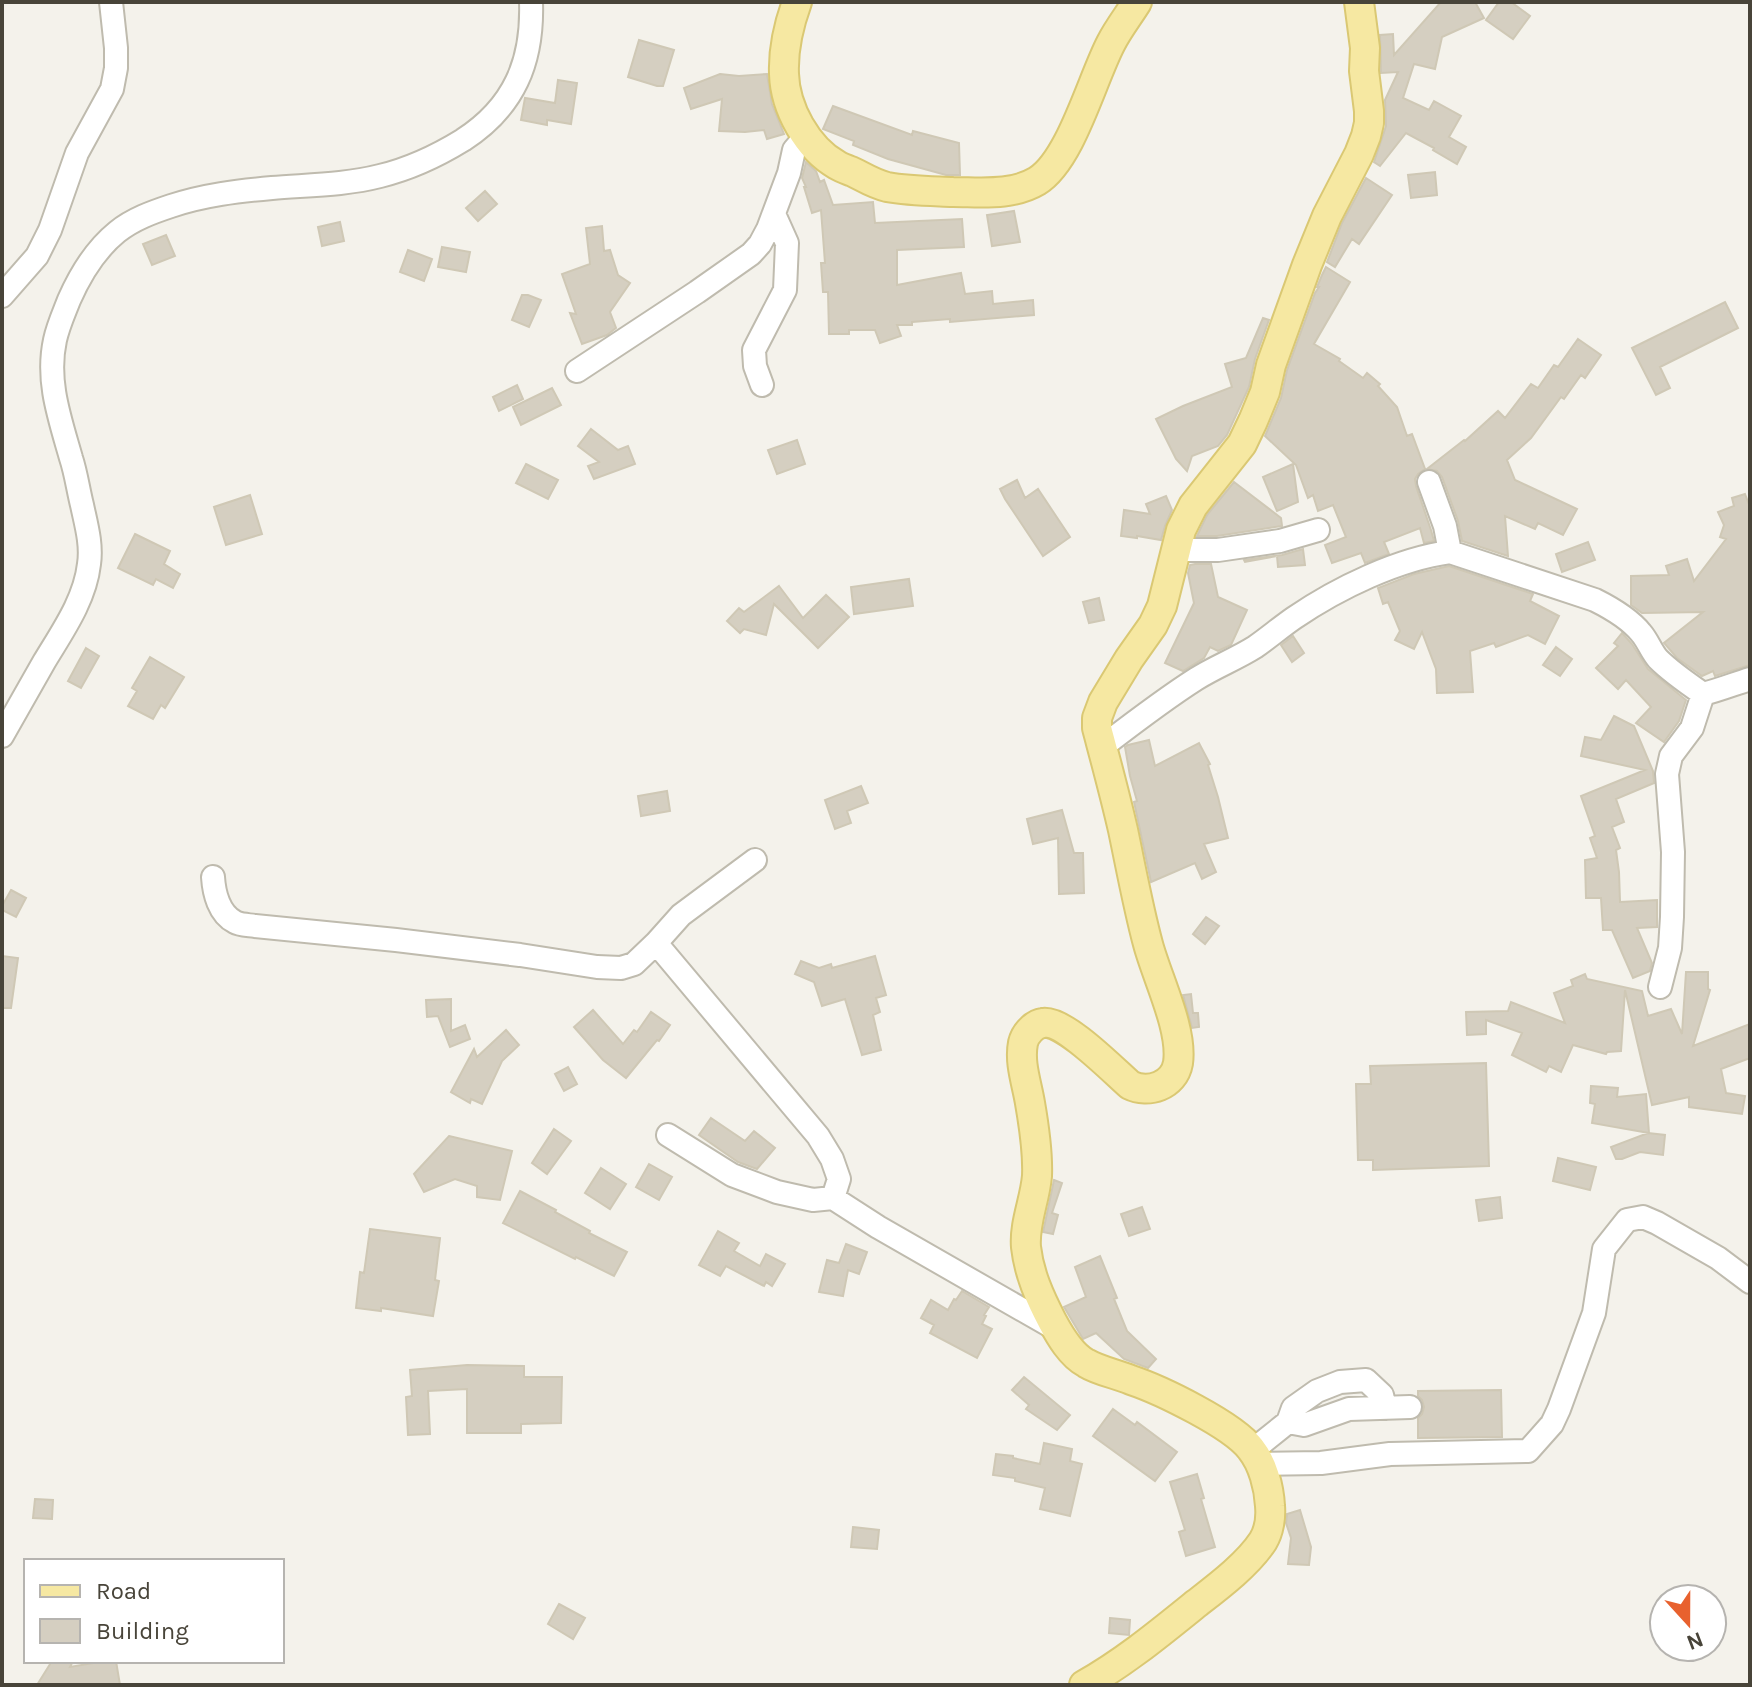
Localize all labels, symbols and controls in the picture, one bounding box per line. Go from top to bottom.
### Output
legend [24,1559,284,1663]
text: Road [96,1577,151,1605]
north arrow [1648,1583,1728,1663]
text: Building [96,1617,189,1645]
text: N [1683,1626,1707,1656]

